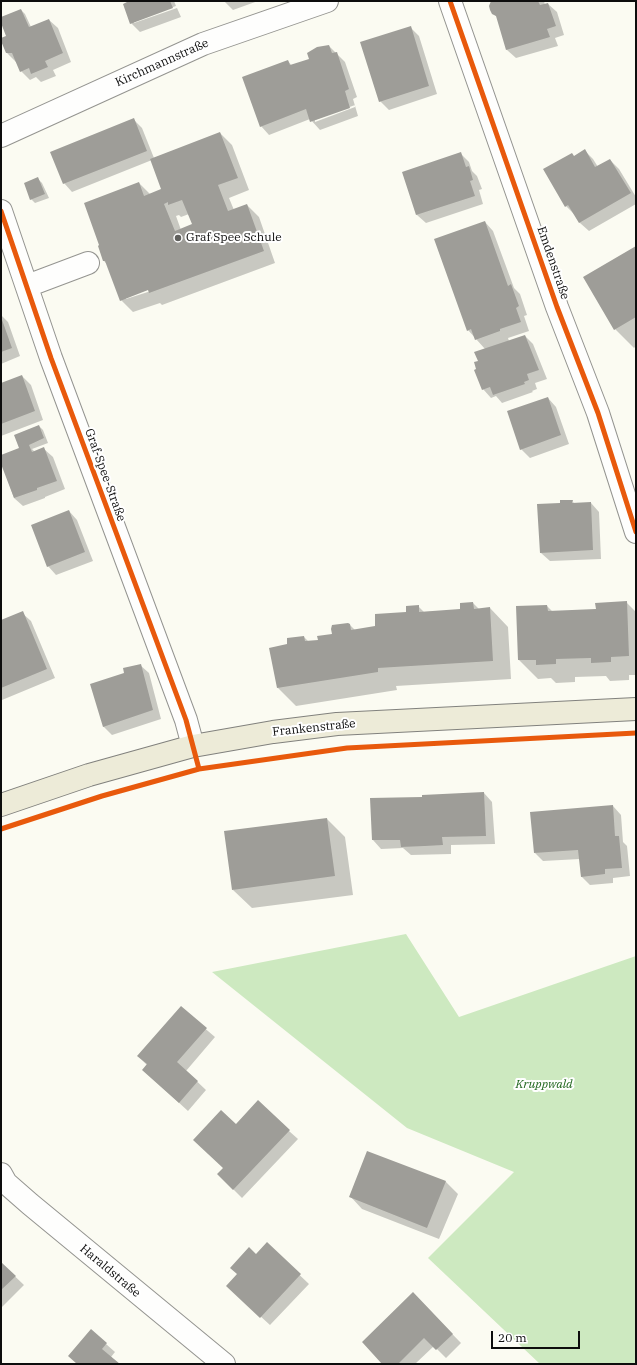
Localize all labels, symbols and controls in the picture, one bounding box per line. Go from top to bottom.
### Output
street label: Kirchmannstraße [113,36,211,90]
street label: Emdenstraße [534,224,572,302]
place label: Graf Spee Schule [186,231,282,245]
marker: Graf Spee Schule [173,233,183,243]
street label: Graf-Spee-Straße [81,427,129,523]
street label: Frankenstraße [272,716,356,740]
park label: Kruppwald [515,1078,573,1092]
street label: Haraldstraße [77,1241,143,1301]
scale bar [493,1323,582,1349]
text: 20 m [498,1330,527,1345]

